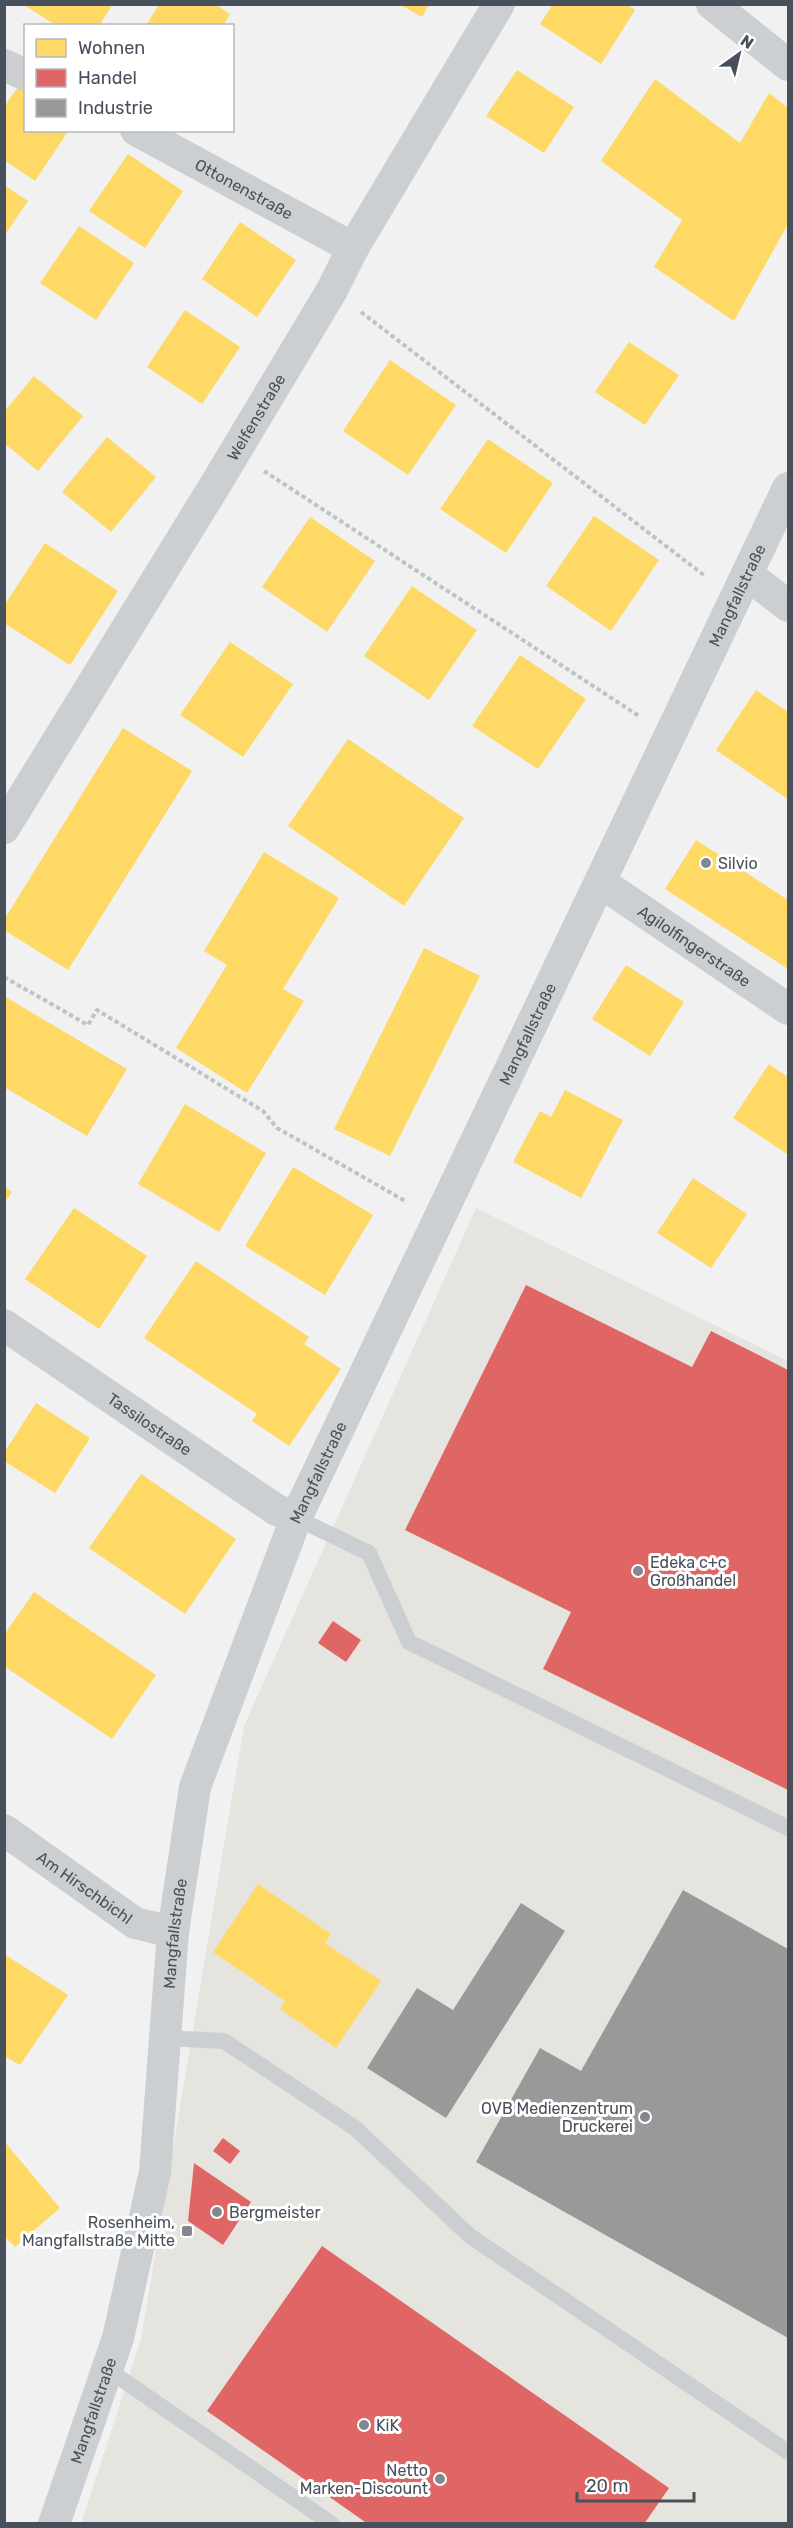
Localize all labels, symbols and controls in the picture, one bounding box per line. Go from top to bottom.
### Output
legend [24,24,234,132]
north arrow [709,24,769,84]
text: N [737,31,757,53]
text: Wohnen [78,37,145,59]
text: Handel [78,67,137,89]
text: Industrie [78,97,153,119]
street label: Ottonenstraße [192,155,296,223]
street label: Welfenstraße [223,371,290,464]
street label: Mangfallstraße [705,541,770,650]
place label: Silvio [718,854,758,873]
marker: Silvio [699,856,713,870]
street label: Agilolfingerstraße [634,901,754,991]
street label: Mangfallstraße [495,980,560,1088]
street label: Tassilostraße [104,1389,195,1460]
street label: Mangfallstraße [286,1418,351,1527]
place label: Edeka c+c Großhandel [650,1553,736,1590]
marker: Edeka c+c Großhandel [631,1564,645,1578]
street label: Am Hirschbichl [33,1847,136,1928]
street label: Mangfallstraße [160,1877,191,1990]
place label: OVB Medienzentrum Druckerei [481,2099,633,2136]
marker: OVB Medienzentrum Druckerei [638,2110,652,2124]
place label: Bergmeister [229,2203,321,2222]
marker: Bergmeister [210,2205,224,2219]
place label: Rosenheim, Mangfallstraße Mitte [22,2213,175,2250]
marker: Rosenheim, Mangfallstraße Mitte [180,2224,194,2238]
street label: Mangfallstraße [66,2355,121,2466]
place label: KiK [376,2416,399,2435]
marker: KiK [357,2418,371,2432]
place label: Netto Marken-Discount [300,2461,428,2498]
scale bar [577,2465,694,2503]
marker: Netto Marken-Discount [433,2472,447,2486]
text: 20 m [586,2475,628,2497]

